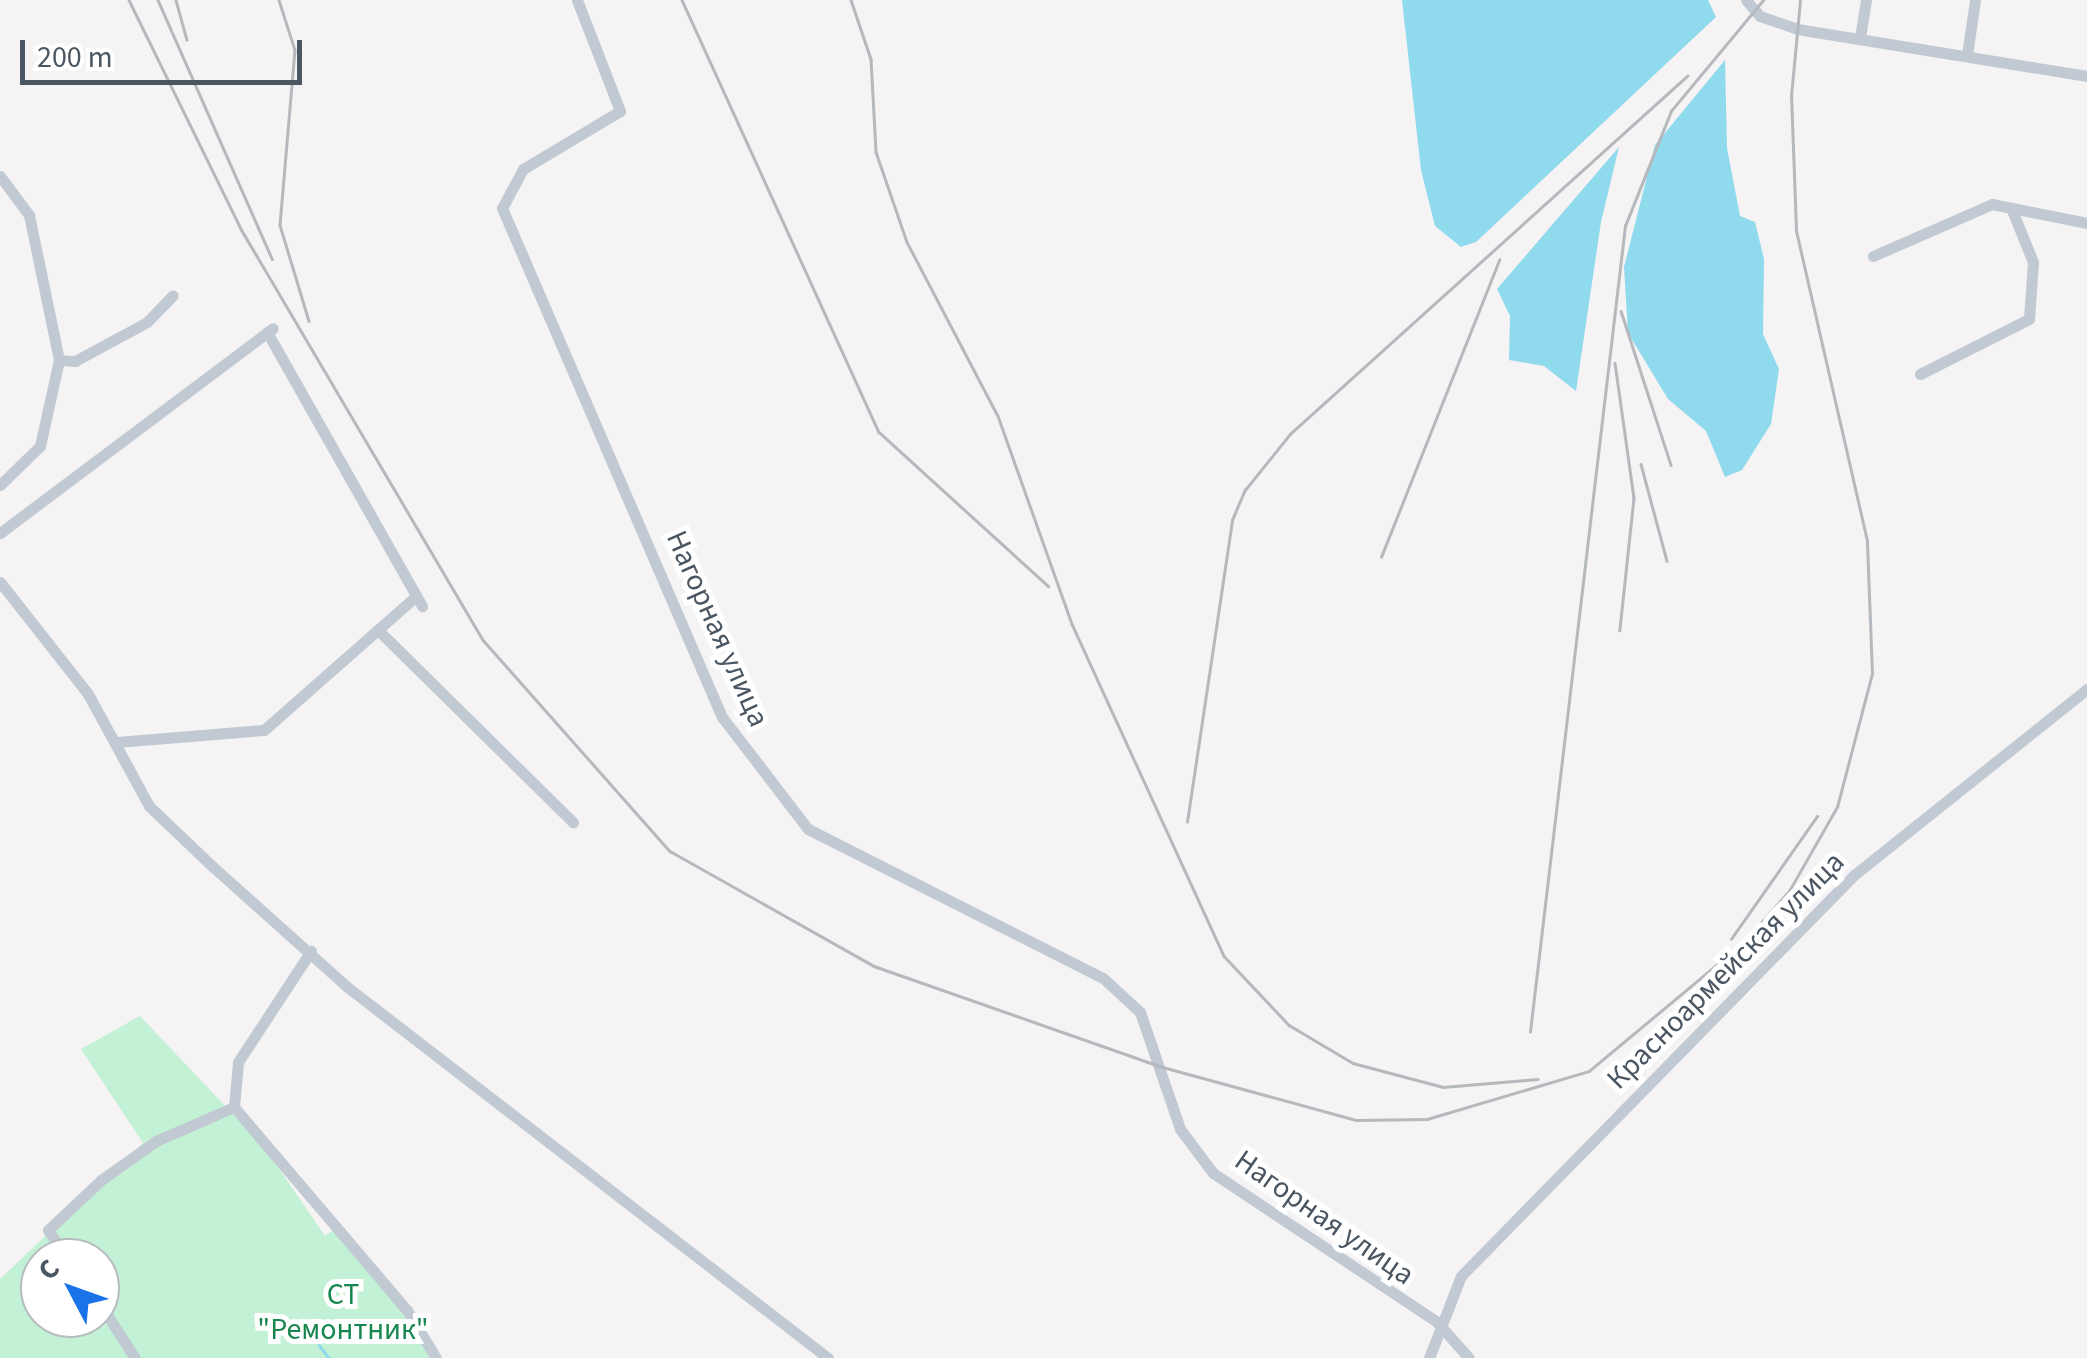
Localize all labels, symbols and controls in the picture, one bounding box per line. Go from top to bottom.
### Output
scale bar [25,20,308,82]
text: 200 m [37,36,113,79]
street label: Нагорная улица [658,525,776,733]
street label: Красноармейская улица [1600,845,1852,1097]
street label: Нагорная улица [1227,1143,1421,1293]
north arrow [20,1238,120,1338]
text: С [28,1250,69,1289]
park label: СТ "Ремонтник" [257,1277,429,1348]

